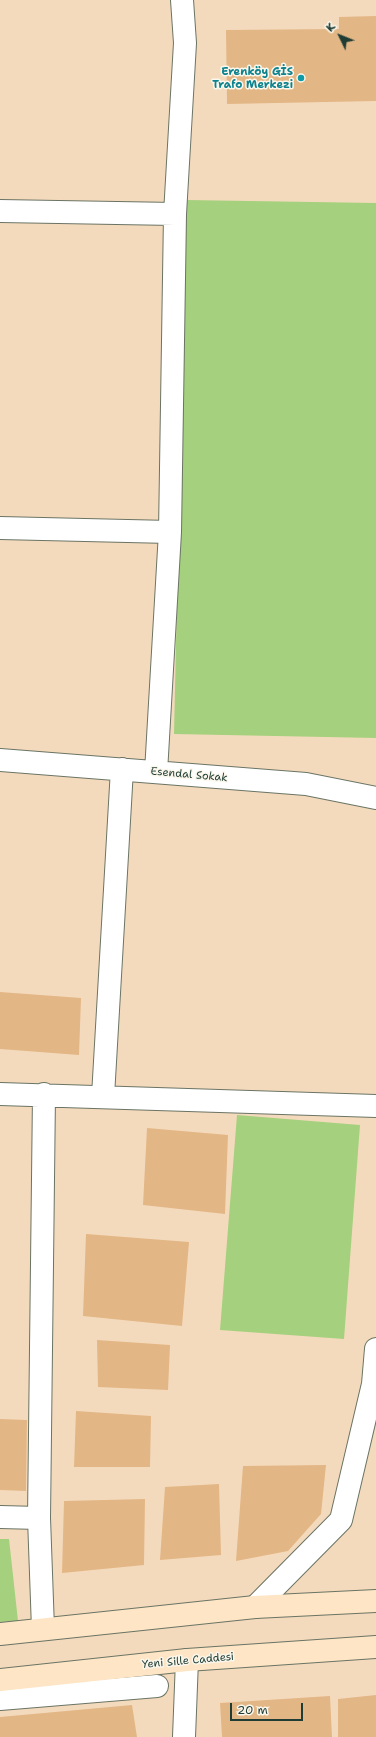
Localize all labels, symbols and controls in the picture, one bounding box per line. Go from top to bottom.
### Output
north arrow [320,16,360,56]
text: K [323,20,339,35]
place label: Erenköy GİS Trafo Merkezi [212,65,293,91]
marker: Erenköy GİS Trafo Merkezi [296,73,306,83]
street label: Esendal Sokak [150,765,228,785]
street label: Yeni Sille Caddesi [141,1650,235,1672]
scale bar [232,1695,305,1721]
text: 20 m [237,1702,268,1718]

